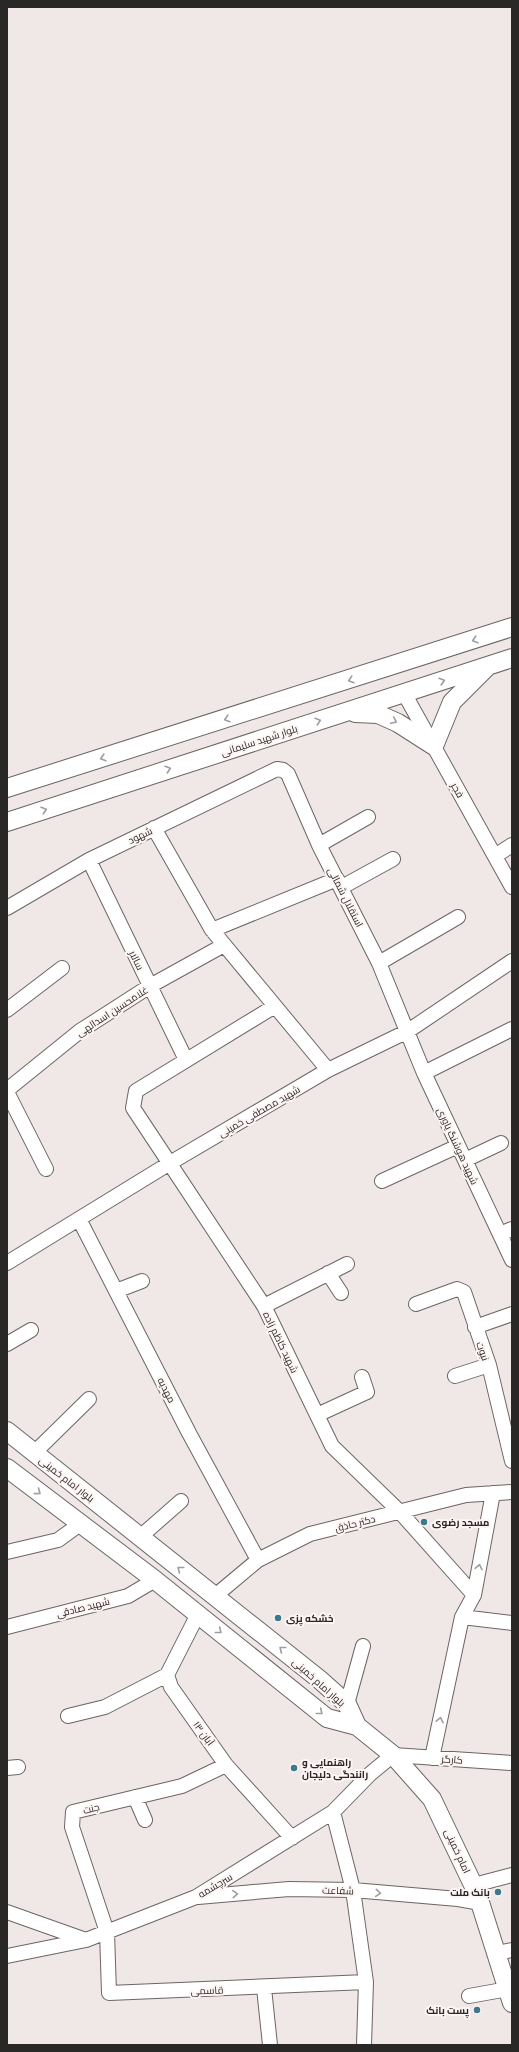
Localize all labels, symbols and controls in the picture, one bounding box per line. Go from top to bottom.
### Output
one-way arrow [472,635,479,643]
one-way arrow [348,675,355,683]
one-way arrow [438,677,445,685]
one-way arrow [224,714,231,722]
one-way arrow [389,716,397,724]
one-way arrow [314,717,321,725]
street label: بلوار شهید سلیمانی [219,722,299,759]
one-way arrow [100,753,107,762]
one-way arrow [164,766,171,774]
street label: فجر [448,780,467,800]
one-way arrow [40,806,47,814]
street label: شهود [126,824,155,847]
street label: استقلال شمالی [325,865,366,929]
street label: سالار [126,947,147,972]
street label: غلامحسین اسدالهی [74,983,151,1039]
street label: شهید مصطفی خمینی [216,1083,303,1140]
street label: شهید هوشنگ یاوری [434,1106,481,1187]
street label: شهید کاظم زاده [259,1309,301,1376]
street label: نبوت [473,1340,492,1362]
street label: مهدیه [155,1375,178,1405]
street label: بلوار امام خمینی [36,1454,97,1506]
one-way arrow [34,1487,41,1494]
street label: دکتر حاذق [334,1512,377,1535]
place label: مسجد رضوی [432,1516,489,1529]
marker: مسجد رضوی [419,1517,429,1527]
one-way arrow [474,1564,483,1570]
one-way arrow [178,1566,185,1573]
street label: شهید صادقی [55,1595,111,1620]
place label: خشکه پزی [286,1612,334,1626]
marker: خشکه پزی [273,1613,283,1623]
one-way arrow [214,1626,221,1633]
one-way arrow [280,1647,287,1654]
street label: بلوار امام خمینی [289,1655,348,1710]
one-way arrow [316,1707,323,1714]
one-way arrow [435,1716,444,1723]
street label: ۱۳ آبان [190,1719,217,1748]
street label: کارگر [440,1752,463,1767]
place label: راهنمایی و رانندگی دلیجان [302,1756,368,1781]
marker: راهنمایی و رانندگی دلیجان [289,1763,299,1773]
street label: جنت [81,1800,101,1817]
street label: امام خمینی [441,1827,474,1876]
street label: سرچشمه [196,1870,235,1901]
street label: شفاعت [322,1883,354,1898]
place label: بانک ملت [450,1886,490,1899]
marker: بانک ملت [493,1887,503,1897]
one-way arrow [375,1888,381,1897]
one-way arrow [231,1890,238,1899]
street label: قاسمی [190,1983,224,1998]
place label: پست بانک [426,2004,469,2018]
marker: پست بانک [472,2005,482,2015]

